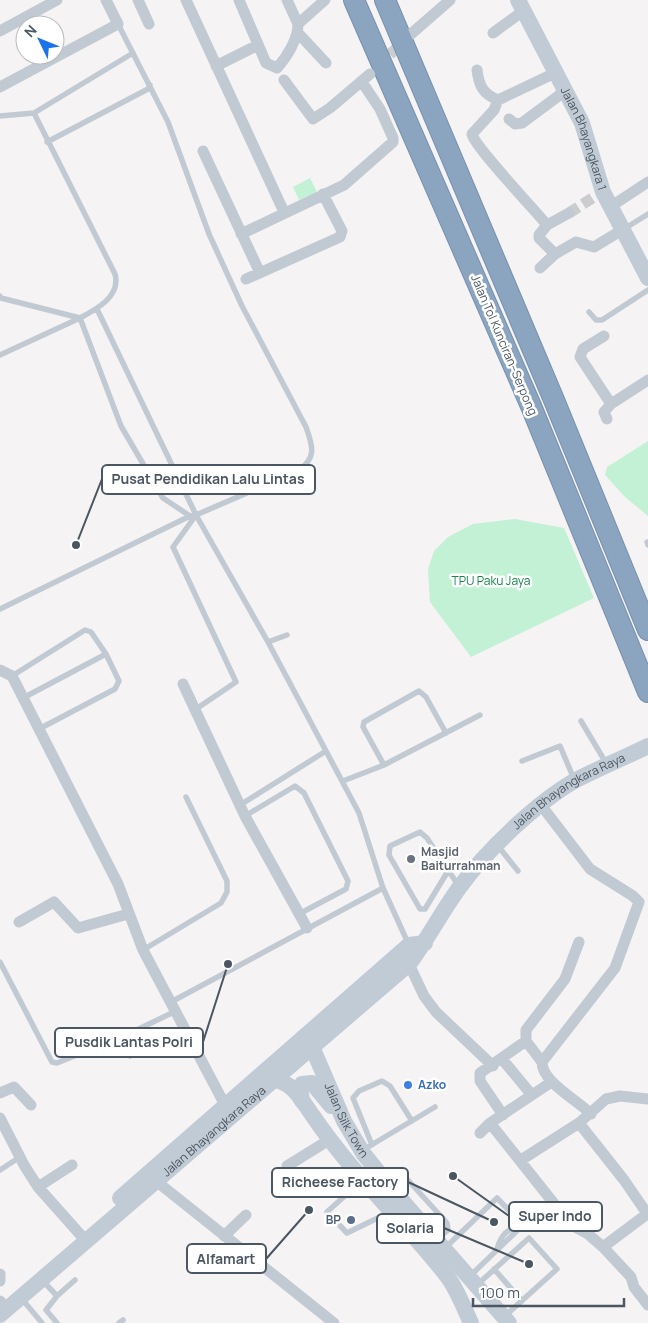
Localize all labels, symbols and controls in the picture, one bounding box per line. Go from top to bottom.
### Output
north arrow [15,15,65,65]
text: N [20,21,41,41]
street label: Jalan Bhayangkara 1 [557,84,611,192]
street label: Jalan Tol Kunciran–Serpong [467,272,542,418]
callout: Pusat Pendidikan Lalu Lintas [102,465,315,494]
text: Pusat Pendidikan Lalu Lintas [111,469,305,488]
park label: TPU Paku Jaya [452,572,530,589]
street label: Jalan Bhayangkara Raya [508,749,628,833]
place label: Masjid Baiturrahman [421,843,501,874]
marker: Masjid Baiturrahman [405,853,417,865]
callout: Pusdik Lantas Polri [55,1028,203,1057]
text: Pusdik Lantas Polri [65,1032,193,1051]
place label: Azko [418,1076,446,1093]
marker: Azko [402,1079,414,1091]
street label: Jalan Silk Town [321,1080,373,1161]
street label: Jalan Bhayangkara Raya [158,1082,269,1180]
callout: Richeese Factory [272,1168,408,1197]
text: Richeese Factory [282,1172,398,1191]
callout: Super Indo [509,1202,602,1231]
text: Super Indo [518,1206,592,1225]
place label: BP [326,1211,341,1228]
marker: BP [345,1214,357,1226]
callout: Solaria [377,1214,444,1243]
text: Solaria [386,1218,434,1237]
callout: Alfamart [187,1244,266,1273]
text: Alfamart [197,1249,255,1268]
scale bar [473,1276,624,1308]
text: 100 m [480,1282,520,1303]

